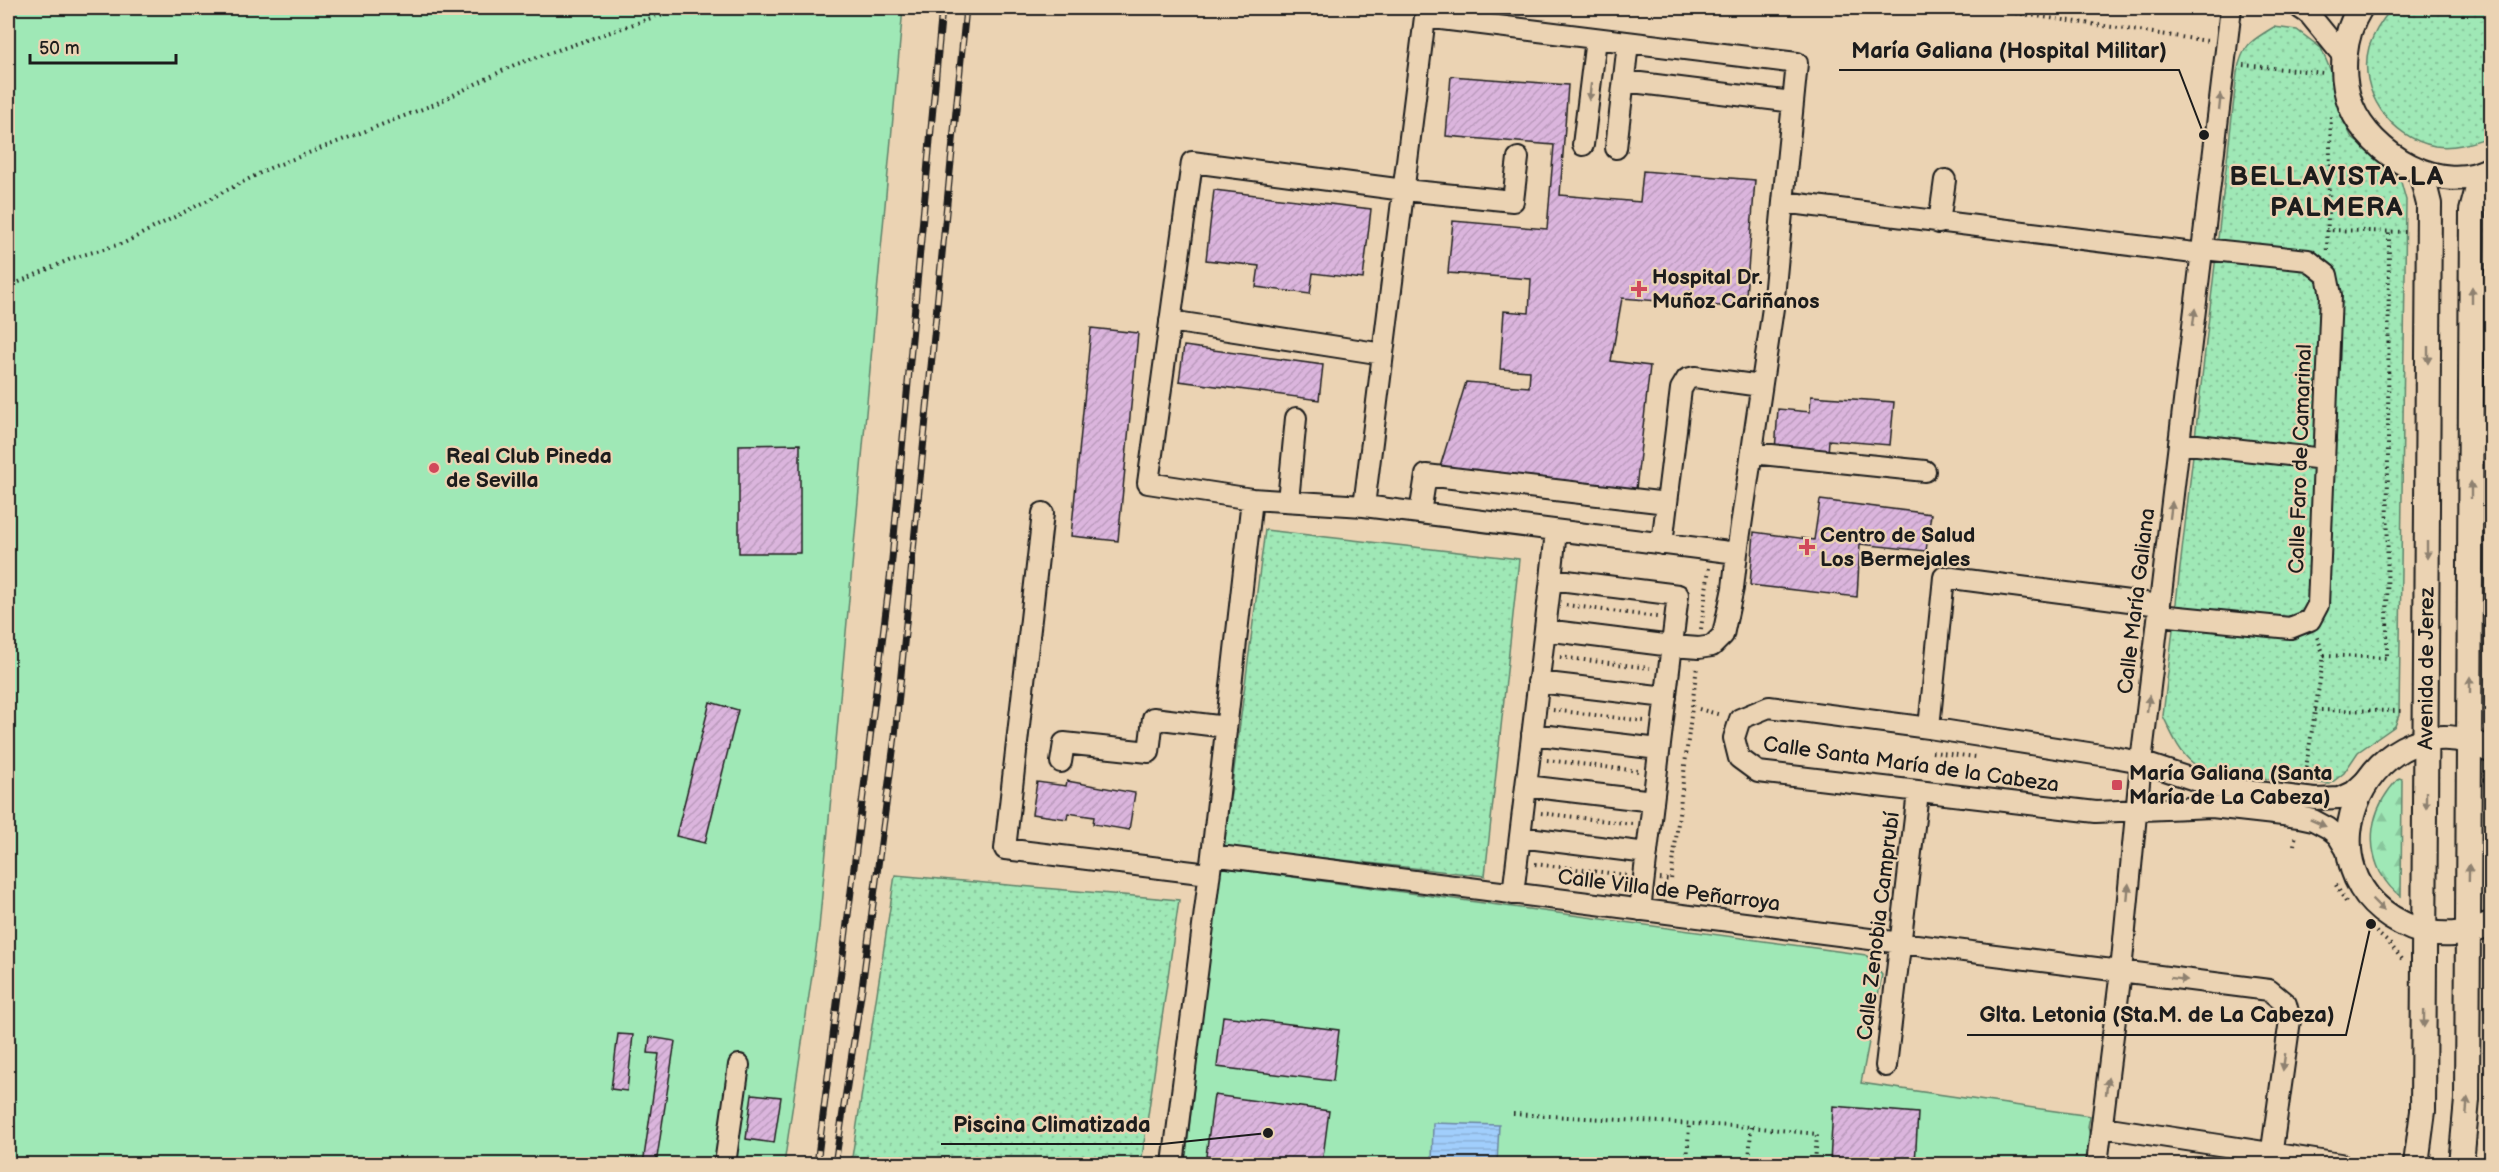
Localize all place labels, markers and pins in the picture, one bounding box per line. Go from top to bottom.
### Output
callout: María Galiana (Hospital Militar) [1839,30,2179,70]
place label: Hospital Dr. Muñoz Cariñanos [1652,265,1820,314]
marker: Hospital Dr. Muñoz Cariñanos [1630,280,1648,298]
place label: Real Club Pineda de Sevilla [446,444,612,493]
marker: Real Club Pineda de Sevilla [427,461,441,475]
place label: Centro de Salud Los Bermejales [1820,523,1975,572]
marker: Centro de Salud Los Bermejales [1798,538,1816,556]
place label: María Galiana (Santa María de La Cabeza) [2129,761,2333,810]
marker: María Galiana (Santa María de La Cabeza) [2110,778,2124,792]
callout: Glta. Letonia (Sta.M. de La Cabeza) [1967,995,2346,1035]
callout: Piscina Climatizada [941,1104,1162,1144]

